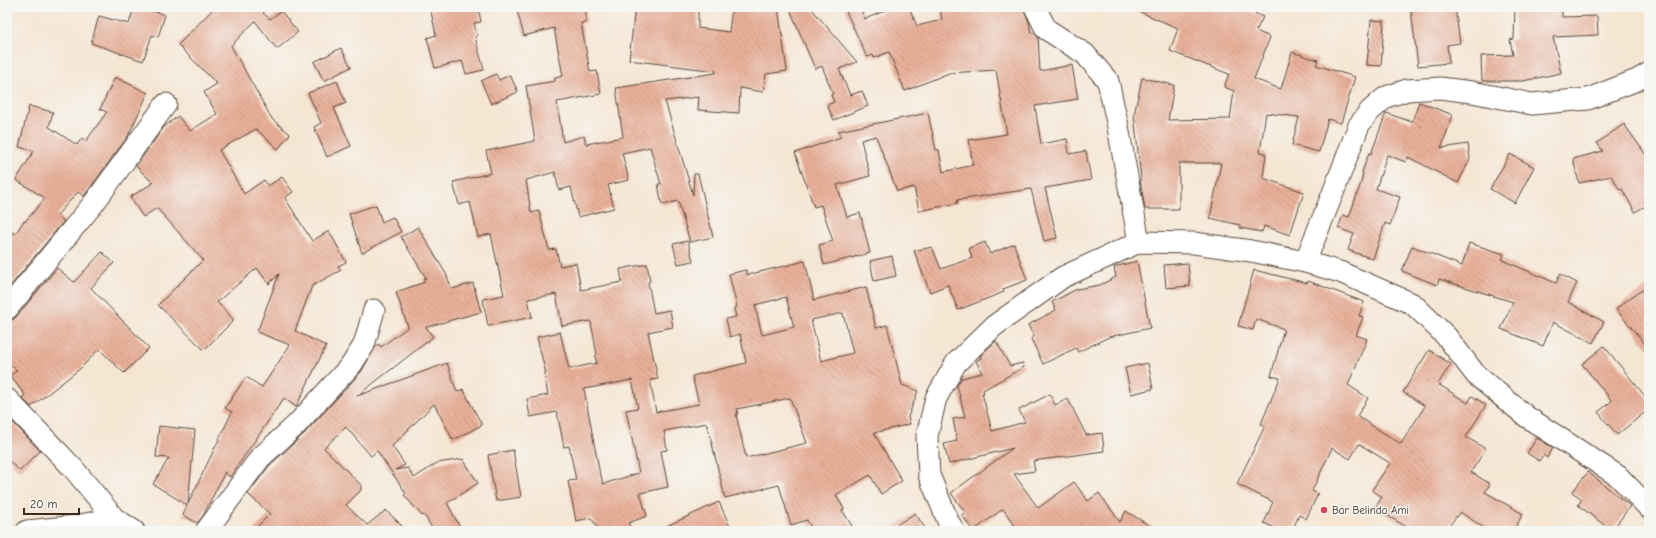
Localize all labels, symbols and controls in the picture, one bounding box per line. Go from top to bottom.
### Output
scale bar [24,490,79,516]
text: 20 m [30,497,58,511]
place label: Bar Belinda Ami [1332,504,1409,517]
marker: Bar Belinda Ami [1319,505,1329,515]

